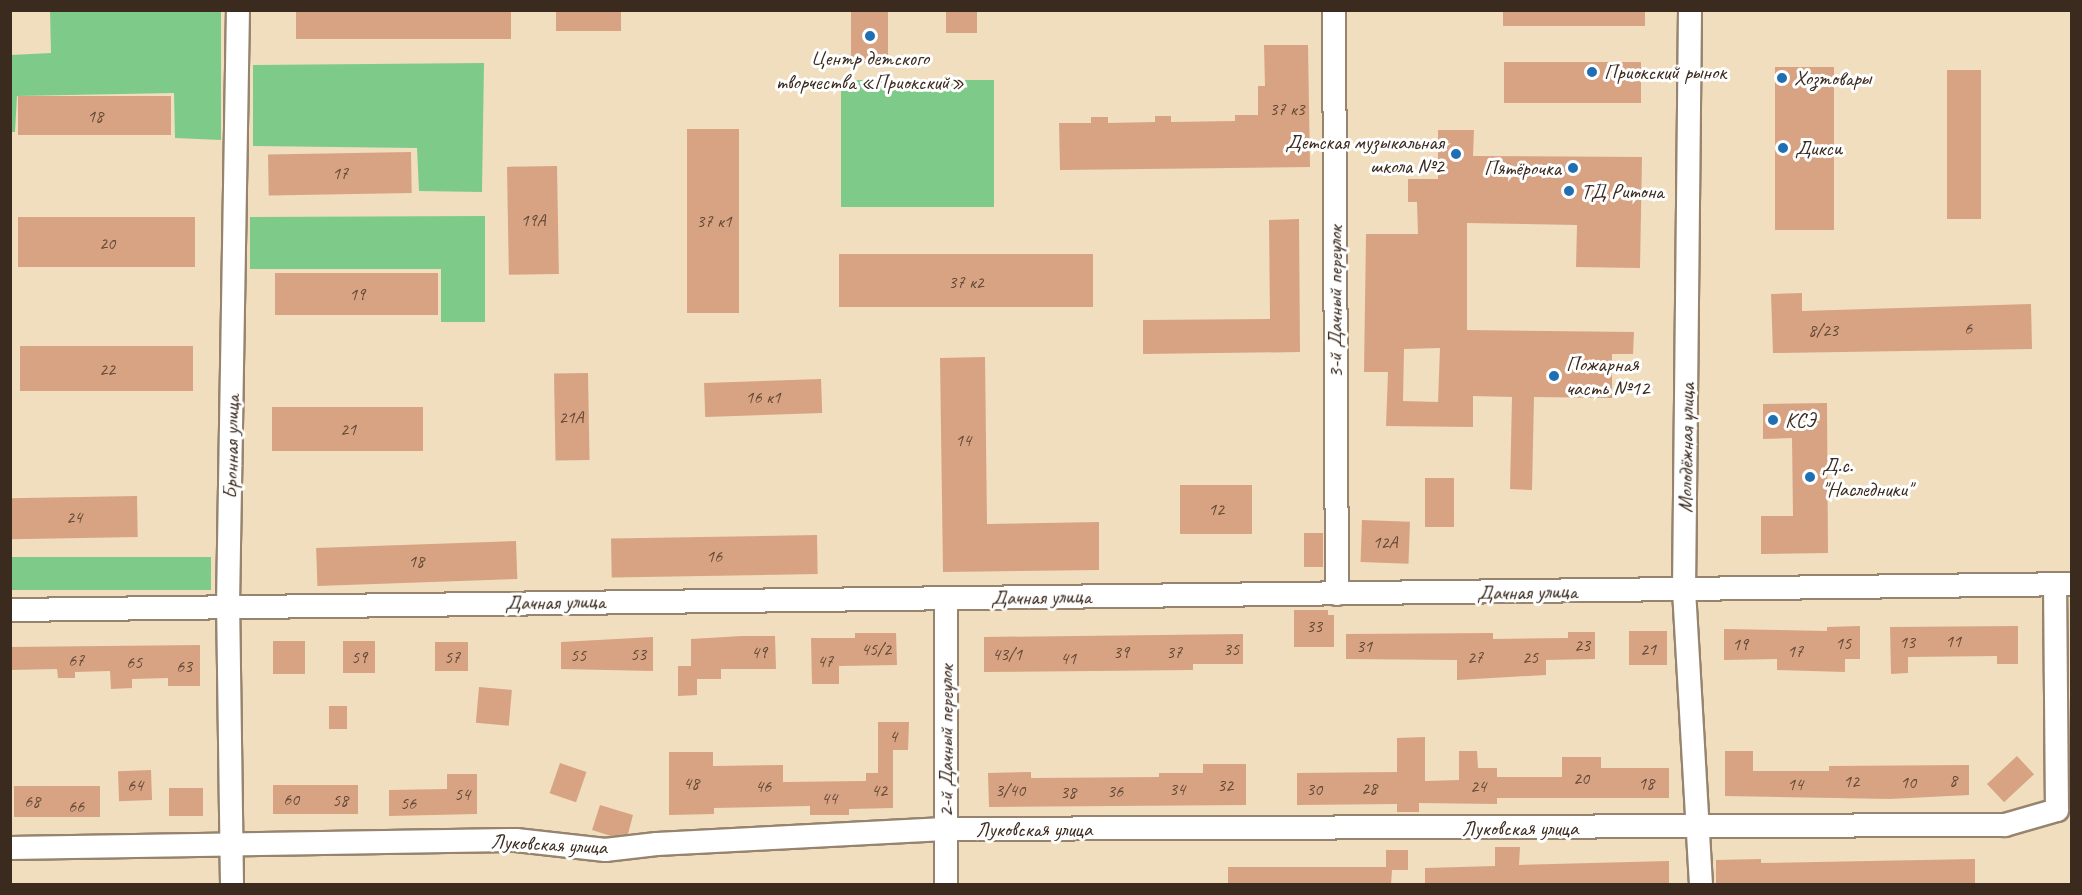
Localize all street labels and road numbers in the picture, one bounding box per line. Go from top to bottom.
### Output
street label: 3-й Дачный переулок [1322,226,1348,378]
street label: Молодёжная улица [1672,382,1700,514]
street label: Бронная улица [217,395,245,499]
street label: Дачная улица [1477,579,1577,605]
street label: Дачная улица [991,584,1091,610]
street label: Дачная улица [505,589,605,615]
street label: 2-й Дачный переулок [933,665,959,817]
street label: Луковская улица [1461,815,1579,841]
street label: Луковская улица [975,816,1093,842]
street label: Луковская улица [489,828,609,860]

